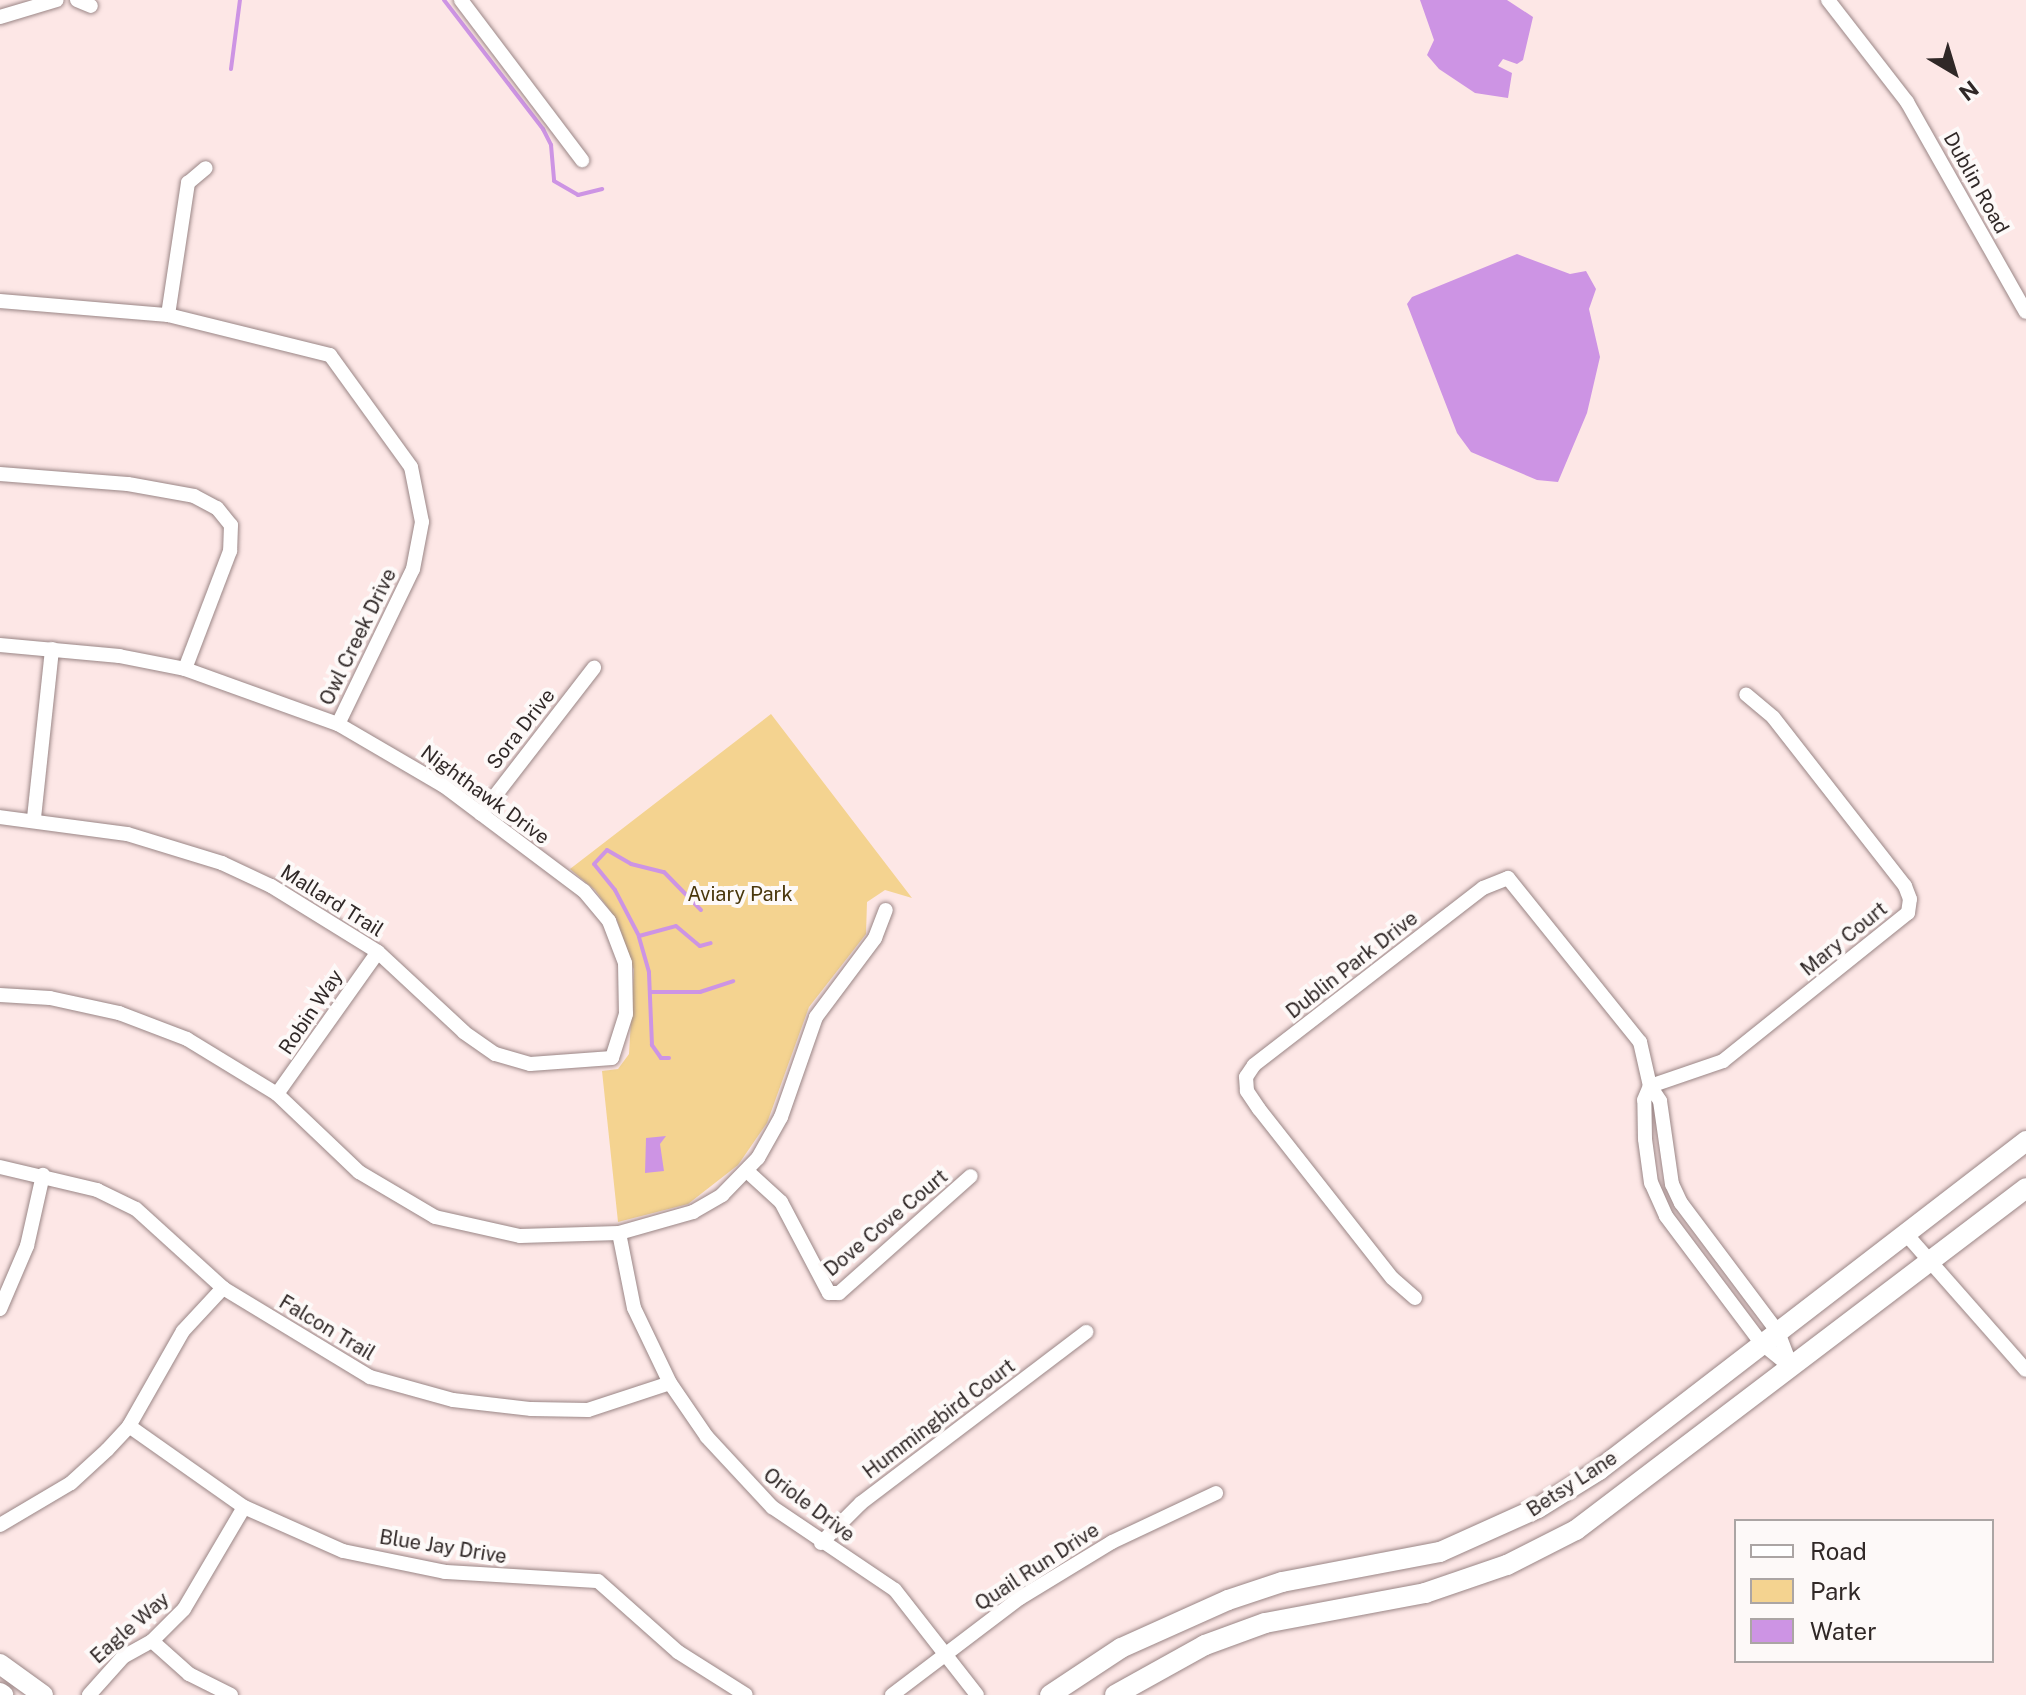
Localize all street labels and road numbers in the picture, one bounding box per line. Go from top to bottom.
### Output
street label: Dublin Road [1938,128,2014,238]
street label: Owl Creek Drive [315,565,401,709]
street label: Sora Drive [482,684,560,774]
street label: Nighthawk Drive [416,740,554,850]
street label: Mallard Trail [276,860,388,942]
street label: Mary Court [1796,897,1892,981]
street label: Dublin Park Drive [1281,906,1423,1024]
street label: Robin Way [274,965,348,1059]
street label: Dove Cove Court [819,1164,953,1282]
street label: Falcon Trail [275,1290,379,1366]
street label: Hummingbird Court [858,1354,1020,1484]
street label: Betsy Lane [1522,1446,1622,1522]
street label: Oriole Drive [759,1463,859,1547]
street label: Quail Run Drive [971,1518,1103,1616]
street label: Blue Jay Drive [377,1525,509,1569]
street label: Eagle Way [85,1587,175,1669]

